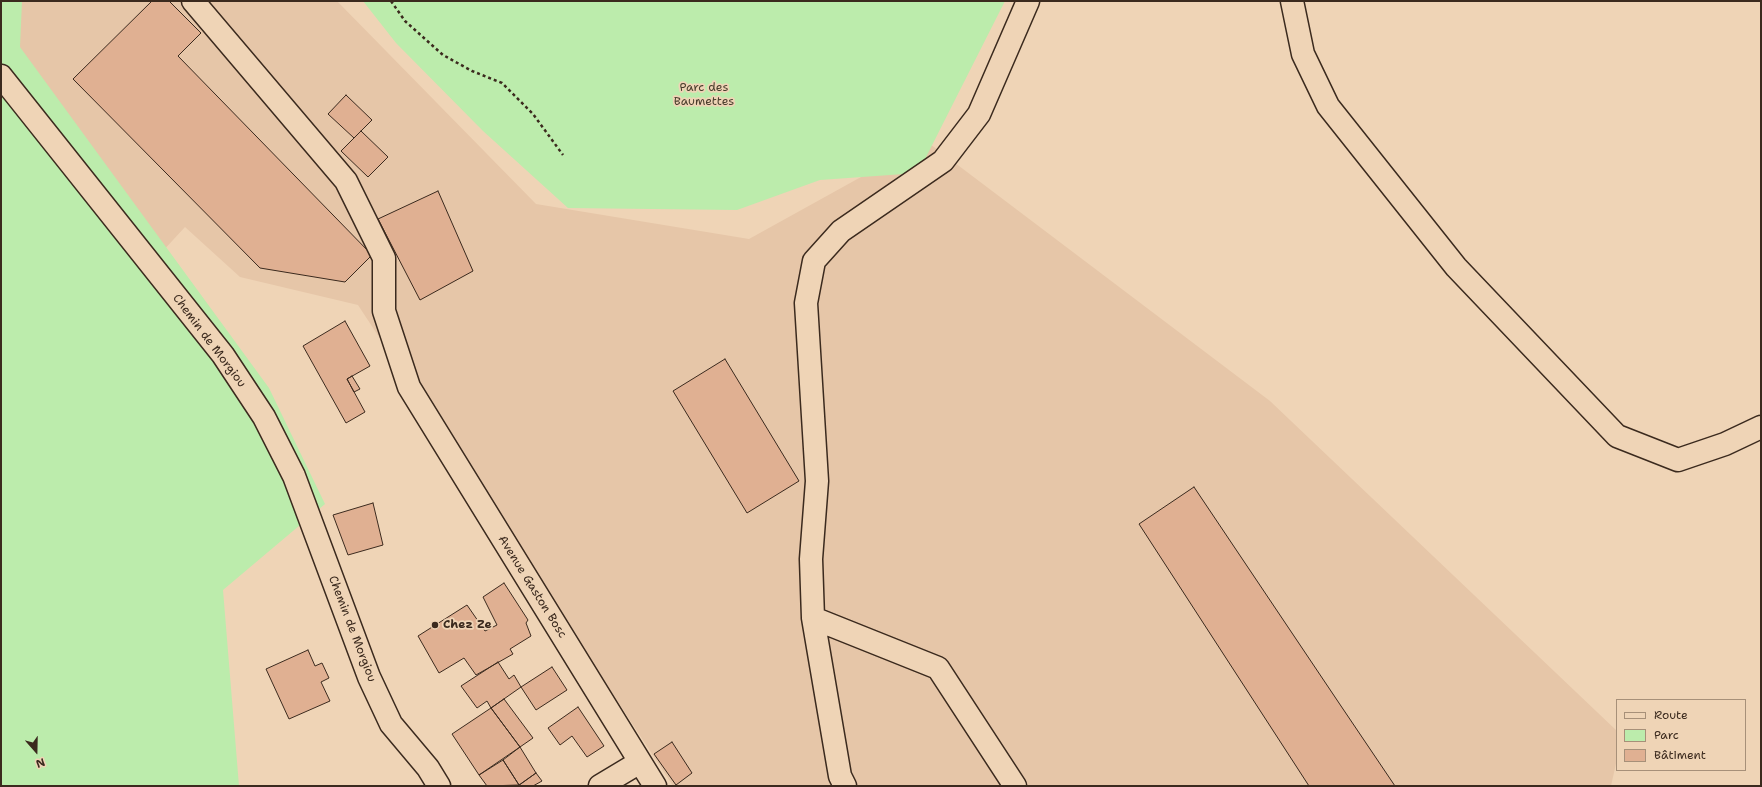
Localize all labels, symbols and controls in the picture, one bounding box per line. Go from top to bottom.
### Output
park label: Parc des Baumettes [674,81,734,109]
street label: Chemin de Morgiou [169,292,249,390]
street label: Avenue Gaston Bosc [495,533,569,641]
street label: Chemin de Morgiou [325,574,379,684]
place label: Chez Ze [443,618,492,632]
marker: Chez Ze [430,620,440,630]
legend [1616,699,1746,771]
text: Route [1654,707,1688,723]
text: Parc [1654,727,1679,743]
north arrow [16,731,56,771]
text: Bâtiment [1654,747,1706,763]
text: N [34,754,47,771]

